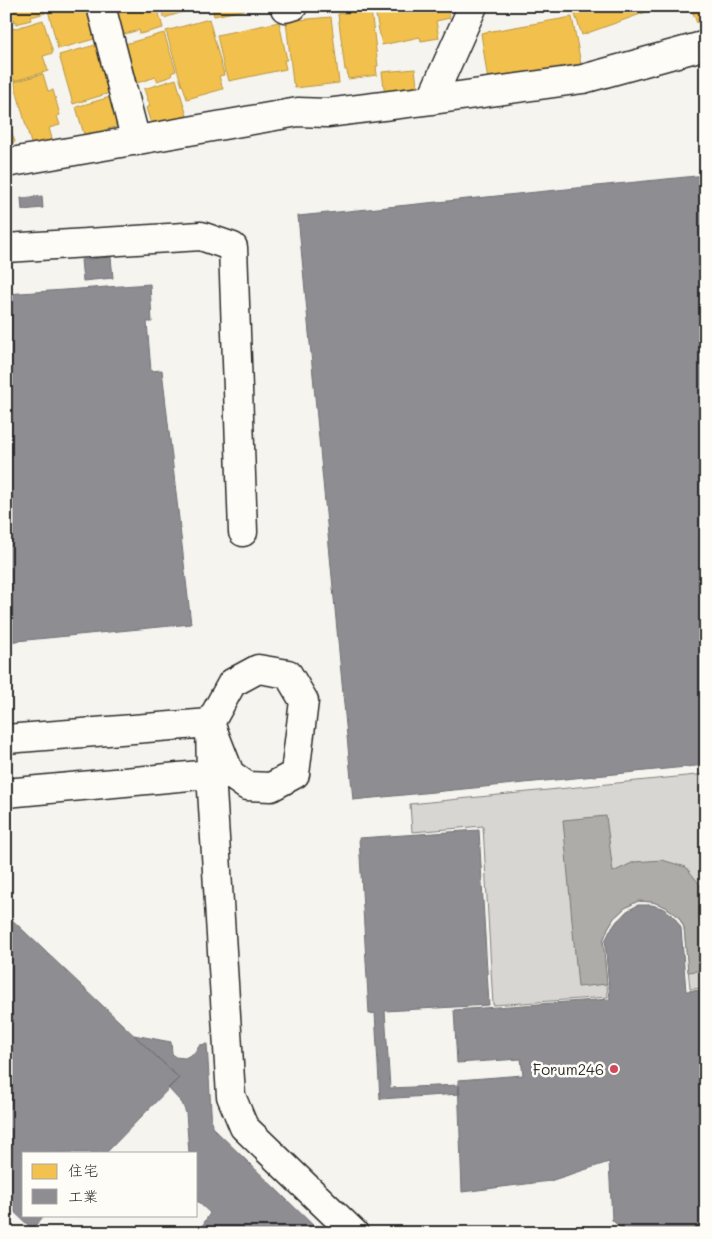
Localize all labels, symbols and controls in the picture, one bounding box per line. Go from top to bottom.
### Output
place label: Forum246 [533,1059,604,1079]
marker: Forum246 [608,1063,620,1075]
legend [22,1152,198,1216]
text: 住宅 [68,1160,98,1180]
text: 工業 [68,1186,98,1206]

